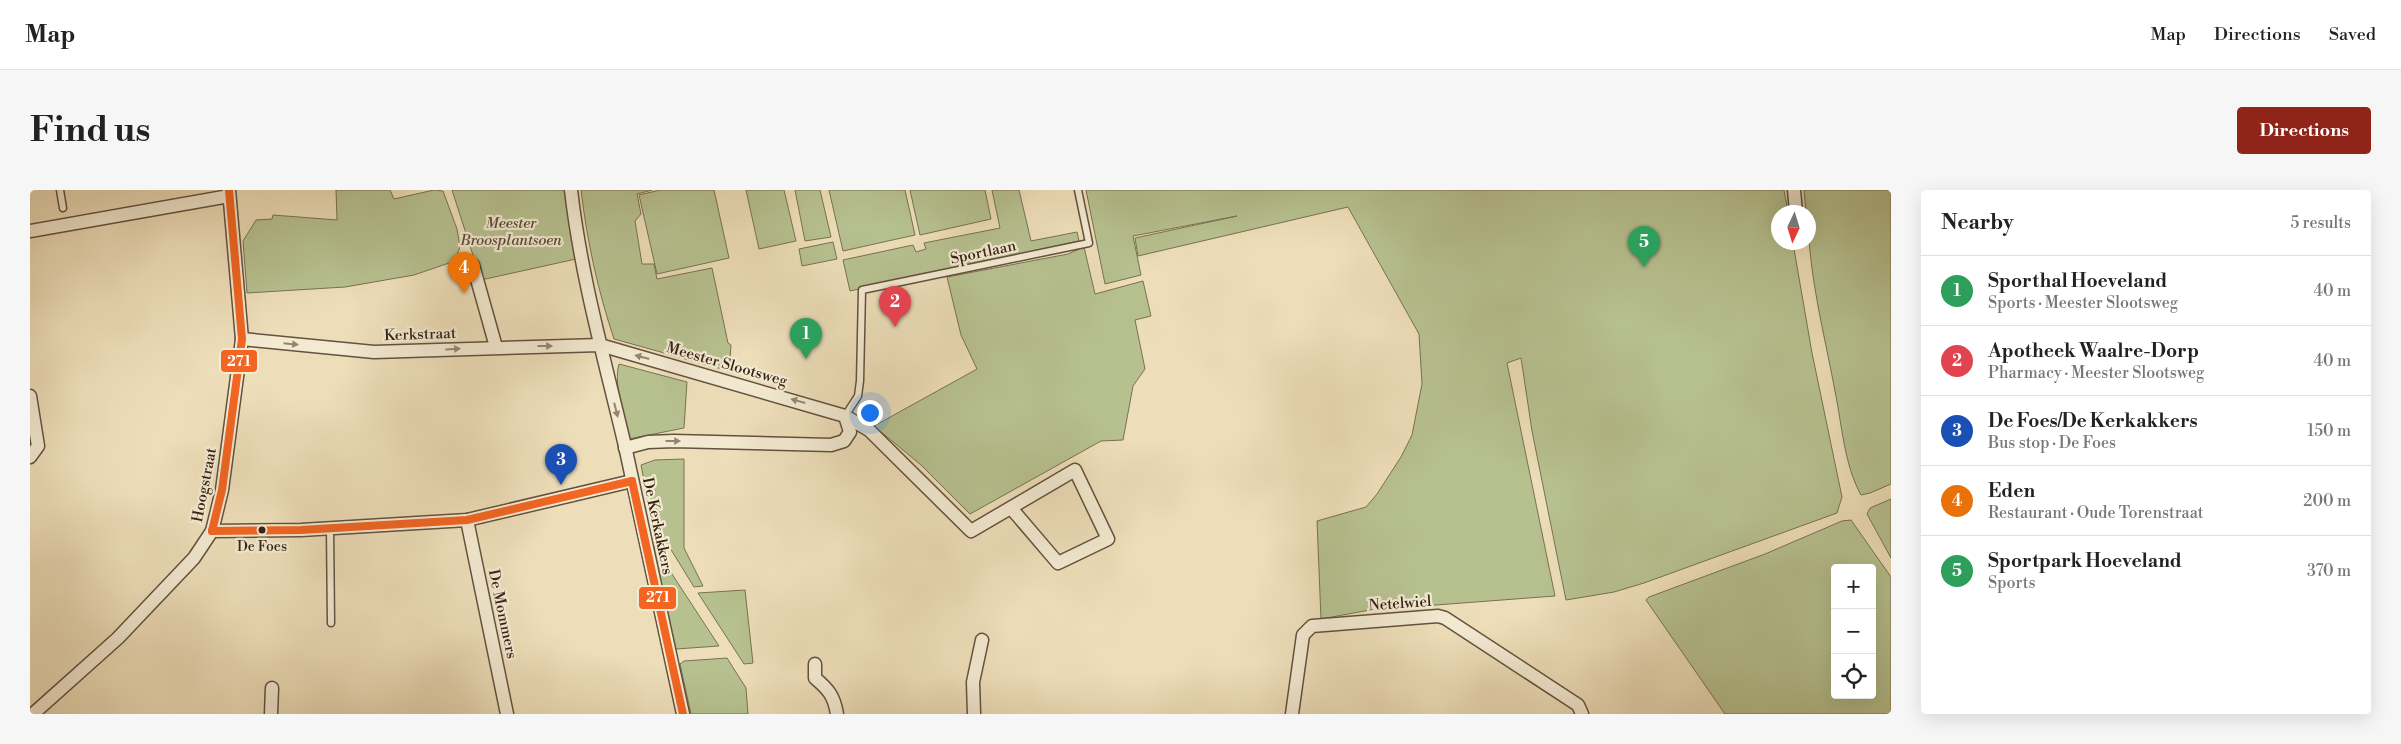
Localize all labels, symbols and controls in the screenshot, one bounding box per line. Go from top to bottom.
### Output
text: Map [25,20,75,50]
text: Map [2150,23,2186,46]
text: Directions [2214,23,2301,46]
text: Saved [2329,23,2376,46]
button: Directions [2237,107,2371,154]
text: Find us [30,109,150,152]
north arrow [1771,205,1816,250]
text: Nearby [1941,210,2014,236]
text: 5 results [2290,213,2351,233]
park label: Meester Broosplantsoen [459,214,562,250]
pin: 5 [1628,226,1660,267]
street label: Sportlaan [949,236,1018,269]
pin: 4 [448,252,480,293]
text: Sporthal Hoeveland [1988,269,2167,293]
text: 1 [1953,281,1961,301]
text: 40 m [2314,281,2351,301]
pin: 2 [879,286,911,327]
text: Sports · Meester Slootsweg [1988,293,2178,313]
pin: 1 [790,318,822,359]
street label: Kerkstraat [384,324,457,345]
street label: Meester Slootsweg [664,338,790,391]
text: Apotheek Waalre-Dorp [1988,339,2199,363]
one-way arrow [283,340,299,348]
one-way arrow [537,342,553,350]
one-way arrow [445,345,461,353]
line badge: 271 [220,349,258,373]
text: 2 [1952,351,1962,371]
text: 40 m [2314,351,2351,371]
one-way arrow [634,352,649,360]
text: 271 [227,353,251,371]
text: Pharmacy · Meester Slootsweg [1988,363,2204,383]
one-way arrow [791,396,806,404]
your location [857,400,883,426]
one-way arrow [612,402,620,417]
text: De Foes/De Kerkakkers [1988,409,2198,433]
text: 3 [1952,421,1962,441]
text: 150 m [2307,421,2351,441]
text: Bus stop · De Foes [1988,433,2116,453]
one-way arrow [665,437,681,445]
pin: 3 [545,444,577,485]
street label: Hoogstraat [188,446,221,524]
street label: De Kerkakkers [638,476,677,577]
text: Eden [1988,479,2035,503]
text: 4 [1952,491,1962,511]
text: 200 m [2303,491,2351,511]
text: Restaurant · Oude Torenstraat [1988,503,2203,523]
marker: De Foes [257,525,267,535]
place label: De Foes [237,538,287,556]
text: Sportpark Hoeveland [1988,549,2182,573]
text: 5 [1952,561,1962,581]
text: 370 m [2307,561,2351,581]
map controls [1831,564,1876,699]
button: + [1831,564,1876,609]
street label: De Mommers [484,568,521,661]
text: Sports [1988,573,2035,593]
line badge: 271 [638,586,677,610]
text: 271 [646,589,670,607]
street label: Netelwiel [1368,592,1433,615]
button: − [1831,609,1876,654]
button: locate [1831,654,1876,699]

